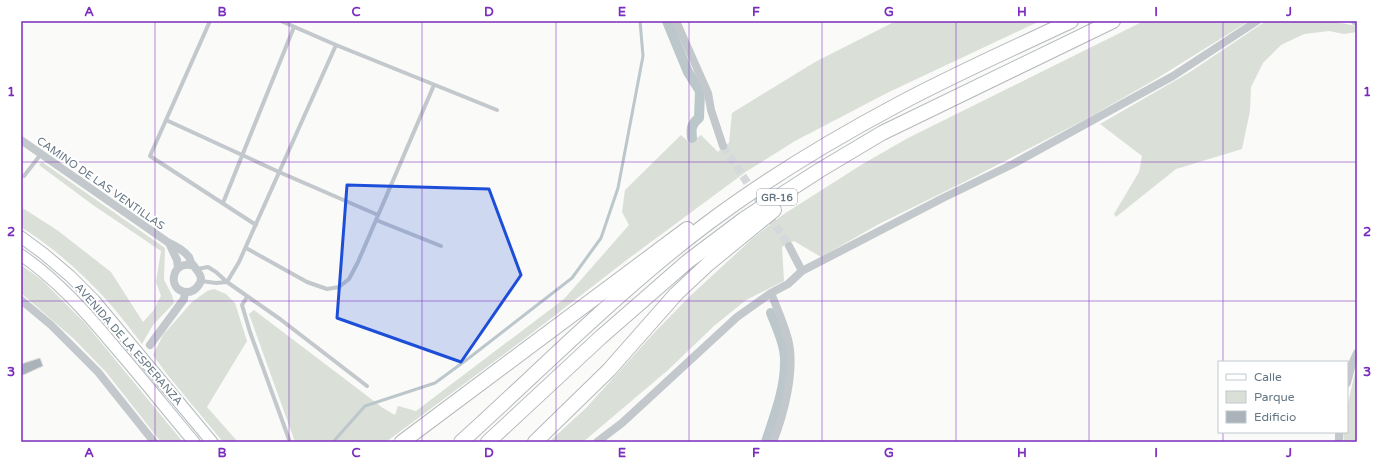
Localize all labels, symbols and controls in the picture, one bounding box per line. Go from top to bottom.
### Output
text: A [84,4,94,20]
text: B [217,4,227,20]
text: C [351,4,361,20]
text: D [484,4,494,20]
text: E [618,4,626,20]
text: F [752,4,760,20]
text: G [884,4,894,20]
text: H [1017,4,1027,20]
text: I [1154,4,1158,20]
text: J [1285,4,1292,20]
text: 1 [7,84,15,100]
text: 1 [1363,84,1371,100]
street label: CAMINO DE LAS VENTILLAS [34,134,167,233]
road number: GR-16 [757,189,797,205]
text: 2 [7,224,15,240]
text: 2 [1363,224,1371,240]
street label: AVENIDA DE LA ESPERANZA [72,281,185,408]
legend [1218,361,1348,433]
text: 3 [7,364,15,380]
text: 3 [1363,364,1371,380]
text: Calle [1254,370,1282,384]
text: Parque [1254,390,1295,404]
text: Edificio [1254,410,1296,424]
text: A [84,445,94,461]
text: B [217,445,227,461]
text: C [351,445,361,461]
text: D [484,445,494,461]
text: E [618,445,626,461]
text: F [752,445,760,461]
text: G [884,445,894,461]
text: H [1017,445,1027,461]
text: I [1154,445,1158,461]
text: J [1285,445,1292,461]

